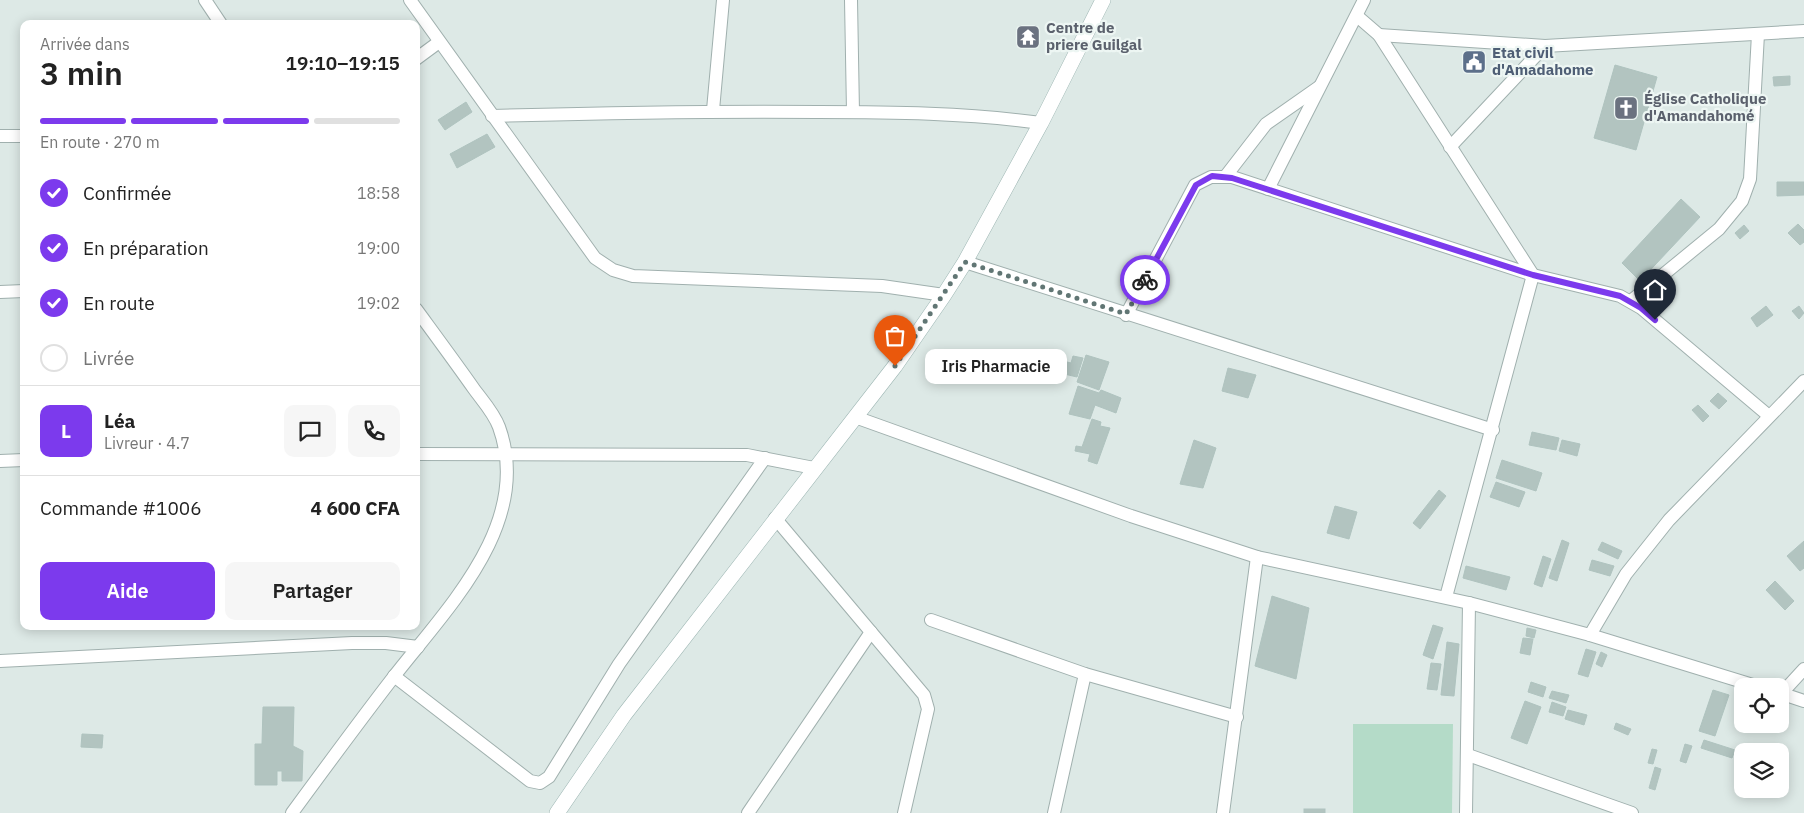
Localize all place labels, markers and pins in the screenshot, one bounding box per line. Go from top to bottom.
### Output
place label: Centre de priere Guilgal [1046,18,1142,54]
temple icon: Centre de priere Guilgal [1015,24,1041,50]
place label: Etat civil d'Amadahome [1492,43,1594,79]
public building icon: Etat civil d'Amadahome [1461,49,1487,75]
place label: Église Catholique d'Amandahomé [1644,89,1766,125]
church icon: Église Catholique d'Amandahomé [1613,95,1639,121]
pin [1634,269,1676,320]
pin [874,315,916,366]
callout: Iris Pharmacie [925,348,1068,384]

